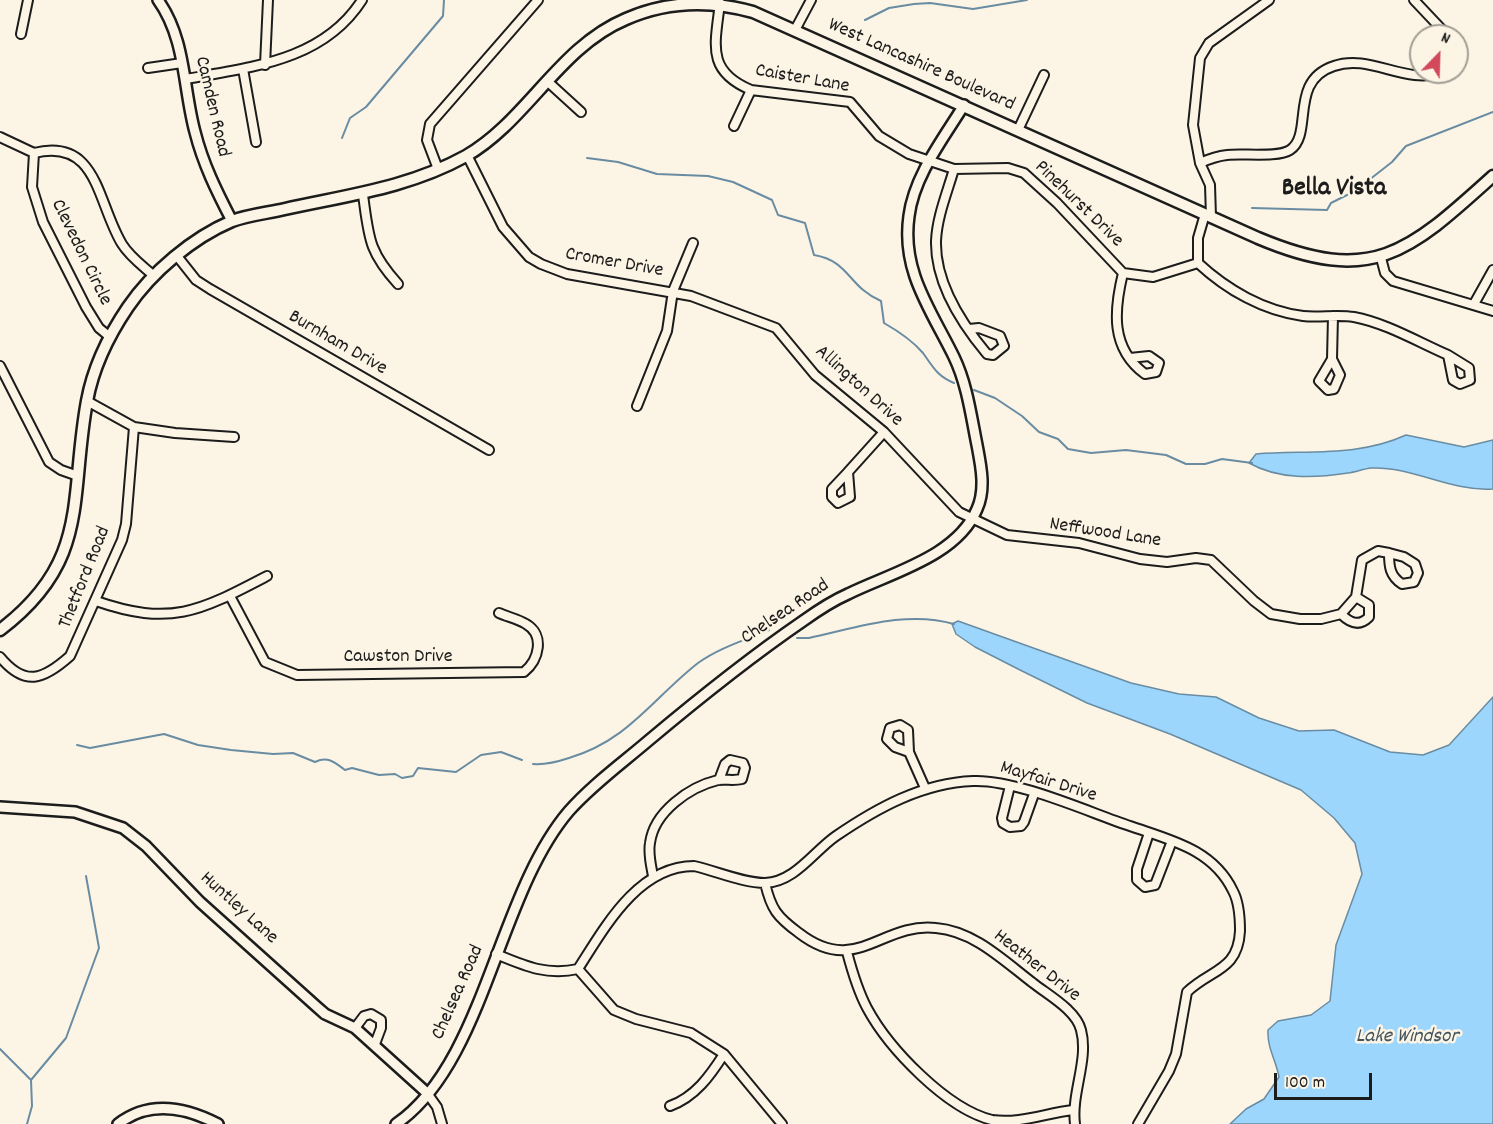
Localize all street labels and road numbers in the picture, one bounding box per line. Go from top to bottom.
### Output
street label: West Lancashire Boulevard [824,14,1018,118]
street label: Camden Road [188,54,234,160]
street label: Caister Lane [753,60,851,100]
street label: Pinehurst Drive [1028,156,1128,254]
street label: Clevedon Circle [44,196,116,310]
street label: Cromer Drive [563,244,665,284]
street label: Burnham Drive [283,306,391,382]
street label: Allington Drive [809,341,907,433]
street label: Neffwood Lane [1048,513,1162,555]
street label: Thetford Road [55,523,117,633]
street label: Chelsea Road [737,575,835,651]
street label: Cawston Drive [343,646,453,670]
street label: Mayfair Drive [997,757,1099,809]
street label: Huntley Lane [194,868,282,950]
street label: Heather Drive [988,925,1084,1009]
street label: Chelsea Road [427,942,491,1044]

